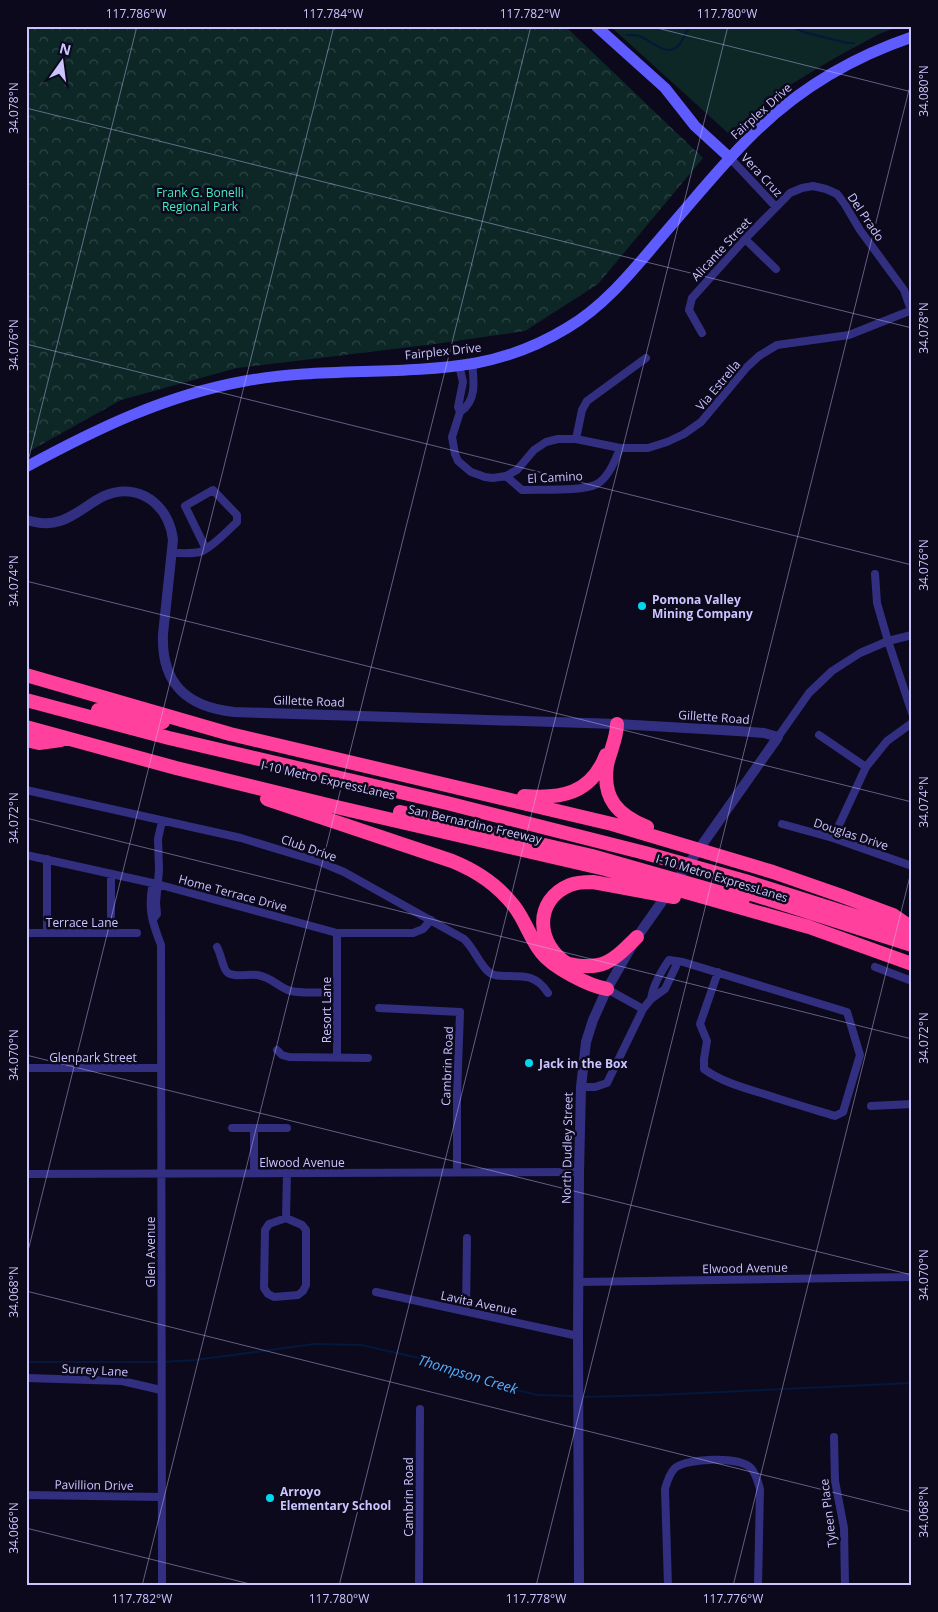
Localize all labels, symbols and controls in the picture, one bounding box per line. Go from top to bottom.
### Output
text: 117.786°W [106,5,166,22]
text: 117.784°W [303,5,363,22]
text: 117.782°W [500,5,560,22]
text: 117.780°W [697,5,757,22]
north arrow [38,38,88,88]
text: N [57,38,73,59]
text: 34.080°N [915,65,932,117]
street label: Fairplex Drive [727,79,795,143]
text: 34.078°N [5,82,22,134]
street label: Vera Cruz [737,149,787,201]
park label: Frank G. Bonelli Regional Park [156,184,244,215]
street label: Del Prado [844,189,888,245]
street label: Alicante Street [687,214,755,284]
text: 34.078°N [915,302,932,354]
text: 34.076°N [5,319,22,371]
street label: Fairplex Drive [404,339,482,363]
street label: Via Estrella [692,356,744,414]
street label: El Camino [527,467,583,487]
text: 34.076°N [915,539,932,591]
text: 34.074°N [5,555,22,607]
place label: Pomona Valley Mining Company [652,591,753,622]
marker: Pomona Valley Mining Company [636,600,648,612]
street label: Gillette Road [273,691,345,711]
street label: Gillette Road [678,706,750,728]
street label: I-10 Metro ExpressLanes [259,756,397,804]
text: 34.074°N [915,776,932,828]
text: 34.072°N [5,792,22,844]
street label: San Bernardino Freeway [407,800,544,848]
street label: Douglas Drive [811,814,891,854]
street label: Club Drive [279,831,339,866]
street label: I-10 Metro ExpressLanes [654,850,790,906]
street label: Home Terrace Drive [177,870,289,916]
street label: Terrace Lane [46,914,118,931]
street label: Resort Lane [318,977,335,1043]
text: 34.072°N [915,1012,932,1064]
street label: Cambrin Road [437,1026,457,1106]
text: 34.070°N [5,1029,22,1081]
street label: Glenpark Street [49,1049,137,1066]
place label: Jack in the Box [538,1055,627,1072]
marker: Jack in the Box [523,1057,535,1069]
street label: North Dudley Street [558,1092,576,1204]
street label: Elwood Avenue [259,1154,345,1171]
street label: Glen Avenue [142,1216,159,1287]
text: 34.070°N [915,1249,932,1301]
street label: Elwood Avenue [702,1259,788,1277]
text: 34.068°N [5,1266,22,1318]
street label: Lavita Avenue [439,1287,519,1319]
water label: Thompson Creek [416,1350,521,1399]
street label: Surrey Lane [61,1360,129,1380]
street label: Cambrin Road [400,1457,417,1537]
street label: Pavillion Drive [54,1476,134,1494]
street label: Tyleen Place [815,1477,841,1548]
place label: Arroyo Elementary School [280,1483,391,1514]
text: 34.068°N [915,1486,932,1538]
marker: Arroyo Elementary School [264,1492,276,1504]
text: 34.066°N [5,1502,22,1554]
text: 117.782°W [112,1590,172,1607]
text: 117.780°W [309,1590,369,1607]
text: 117.778°W [506,1590,566,1607]
text: 117.776°W [703,1590,763,1607]

